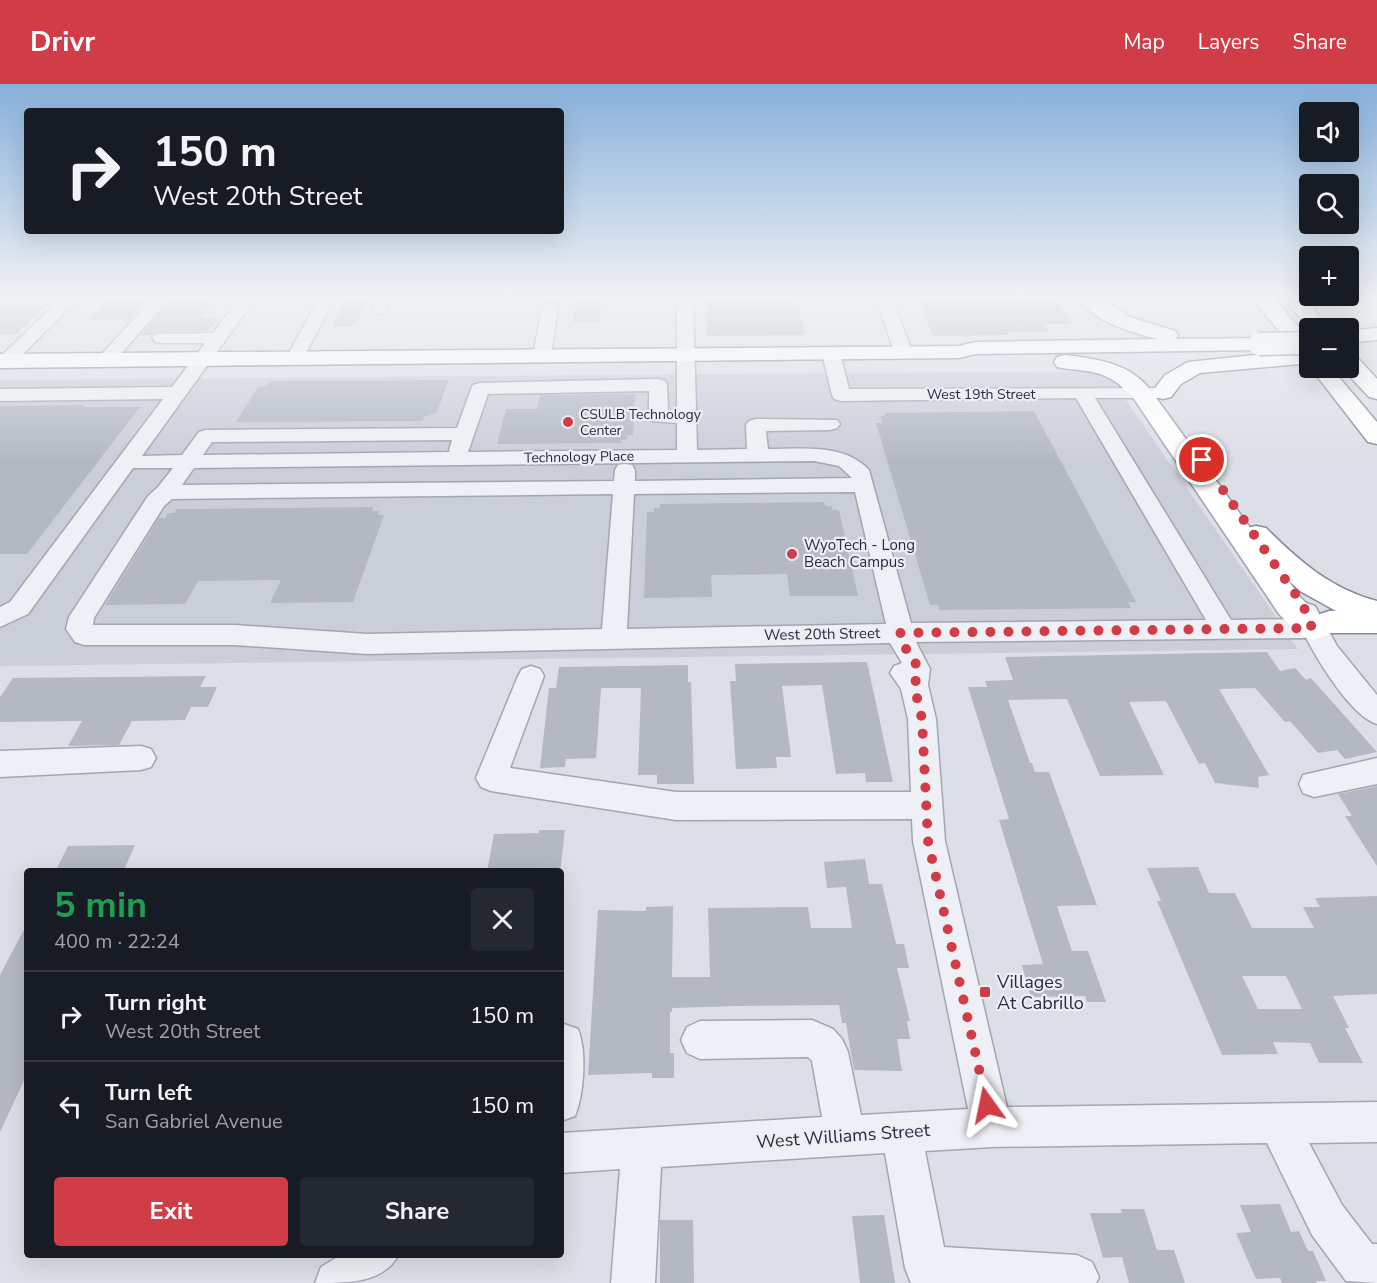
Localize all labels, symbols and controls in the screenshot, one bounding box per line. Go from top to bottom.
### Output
text: Drivr [30,23,95,61]
text: Map [1123,28,1165,56]
text: Layers [1198,28,1259,56]
text: Share [1292,28,1347,56]
map controls [1299,102,1359,378]
button: sound [1299,102,1359,162]
text: 150 m [153,124,277,181]
icon: right [54,132,132,210]
button: search [1299,174,1359,234]
text: West 20th Street [153,178,363,215]
button: + [1299,246,1359,306]
button: − [1299,318,1359,378]
street label: West 19th Street [927,385,1035,404]
place label: CSULB Technology Center [580,405,702,440]
marker: CSULB Technology Center [561,415,575,429]
pin [1176,434,1227,485]
icon: arrive [1185,443,1218,476]
street label: Technology Place [524,447,634,467]
place label: WyoTech - Long Beach Campus [804,535,915,572]
marker: WyoTech - Long Beach Campus [785,547,799,561]
street label: West 20th Street [764,623,881,645]
text: 5 min [54,881,147,930]
button: close [471,888,534,951]
text: 400 m · 22:24 [54,928,180,955]
place label: Villages At Cabrillo [996,970,1084,1015]
marker: Villages At Cabrillo [978,985,992,999]
text: Turn right [105,988,206,1018]
icon: right [54,1000,87,1033]
text: 150 m [470,1001,534,1031]
text: West 20th Street [105,1018,260,1045]
position arrow [955,1073,1019,1137]
text: Turn left [105,1078,192,1108]
icon: left [54,1090,87,1123]
text: 150 m [470,1091,534,1121]
text: San Gabriel Avenue [105,1108,283,1135]
street label: West Williams Street [755,1118,931,1154]
button: Exit [54,1177,288,1246]
button: Share [300,1177,534,1246]

